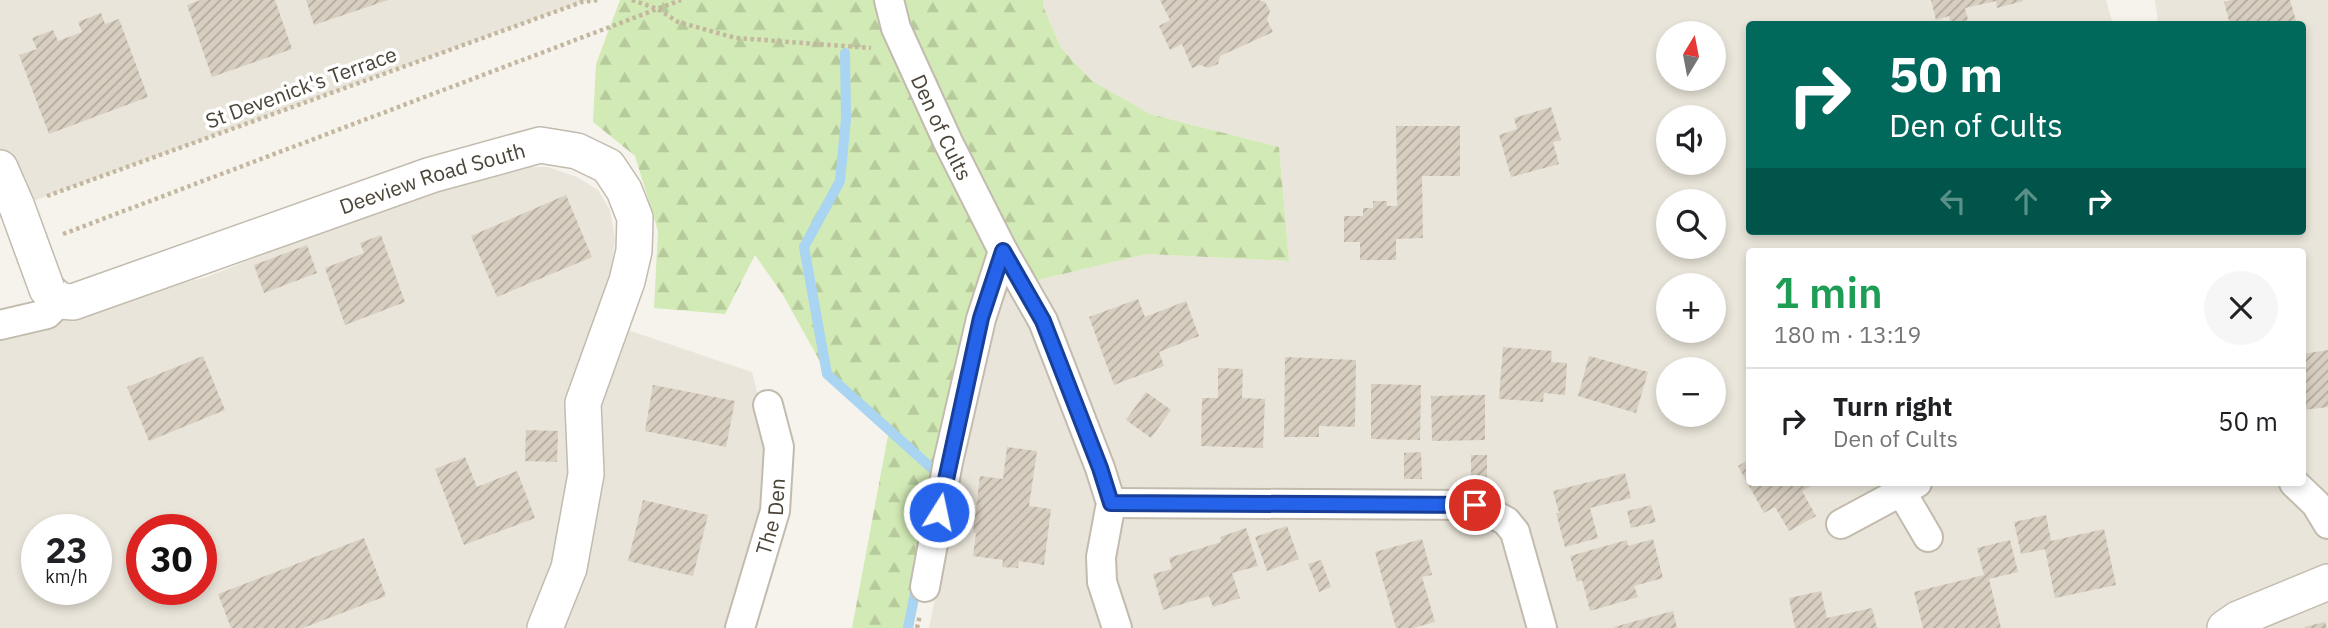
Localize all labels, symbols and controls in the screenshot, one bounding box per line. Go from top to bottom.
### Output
north arrow [1656,21,1726,91]
map controls [1656,21,1726,427]
street label: St Devenick's Terrace [202,39,400,135]
text: 50 m [1889,42,2003,105]
icon: right [1774,49,1865,140]
street label: Den of Cults [905,70,979,185]
text: Den of Cults [1889,104,2063,146]
button: sound [1656,105,1726,175]
street label: Deeview Road South [335,136,528,220]
icon: left [1934,182,1972,220]
icon: ahead [2007,182,2045,220]
icon: right [2080,182,2118,220]
button: search [1656,189,1726,259]
text: 1 min [1774,265,1883,320]
button: close [2204,271,2278,345]
button: + [1656,273,1726,343]
text: 180 m · 13:19 [1774,319,1921,349]
button: − [1656,357,1726,427]
text: Turn right [1833,389,1952,423]
icon: right [1774,402,1812,440]
text: 50 m [2218,404,2278,438]
text: Den of Cults [1833,423,1958,453]
position arrow [902,475,976,549]
pin [1445,475,1505,535]
street label: The Den [749,477,791,558]
icon: arrive [1456,486,1494,524]
speed limit sign: 30 [126,514,217,605]
text: 23 [45,527,88,573]
text: km/h [45,565,88,588]

